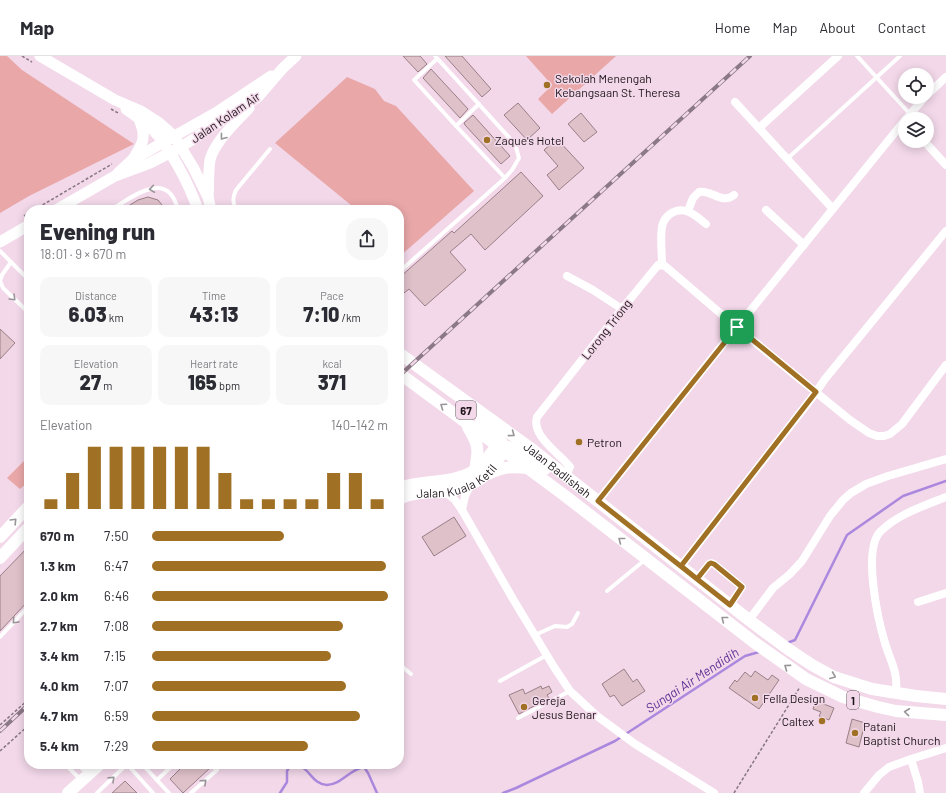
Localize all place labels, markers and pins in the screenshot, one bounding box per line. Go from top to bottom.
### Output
place label: Sekolah Menengah Kebangsaan St. Theresa [555,71,680,99]
marker: Sekolah Menengah Kebangsaan St. Theresa [542,80,552,90]
place label: Zaque's Hotel [495,133,564,147]
marker: Zaque's Hotel [482,135,492,145]
pin [720,310,754,344]
place label: Petron [587,435,622,449]
marker: Petron [574,437,584,447]
place label: Fella Design [763,691,825,705]
place label: Gereja Jesus Benar [532,693,597,721]
marker: Fella Design [750,693,760,703]
marker: Gereja Jesus Benar [519,702,529,712]
place label: Caltex [782,714,814,728]
marker: Caltex [817,716,827,726]
place label: Patani Baptist Church [863,719,940,747]
marker: Patani Baptist Church [850,728,860,738]

